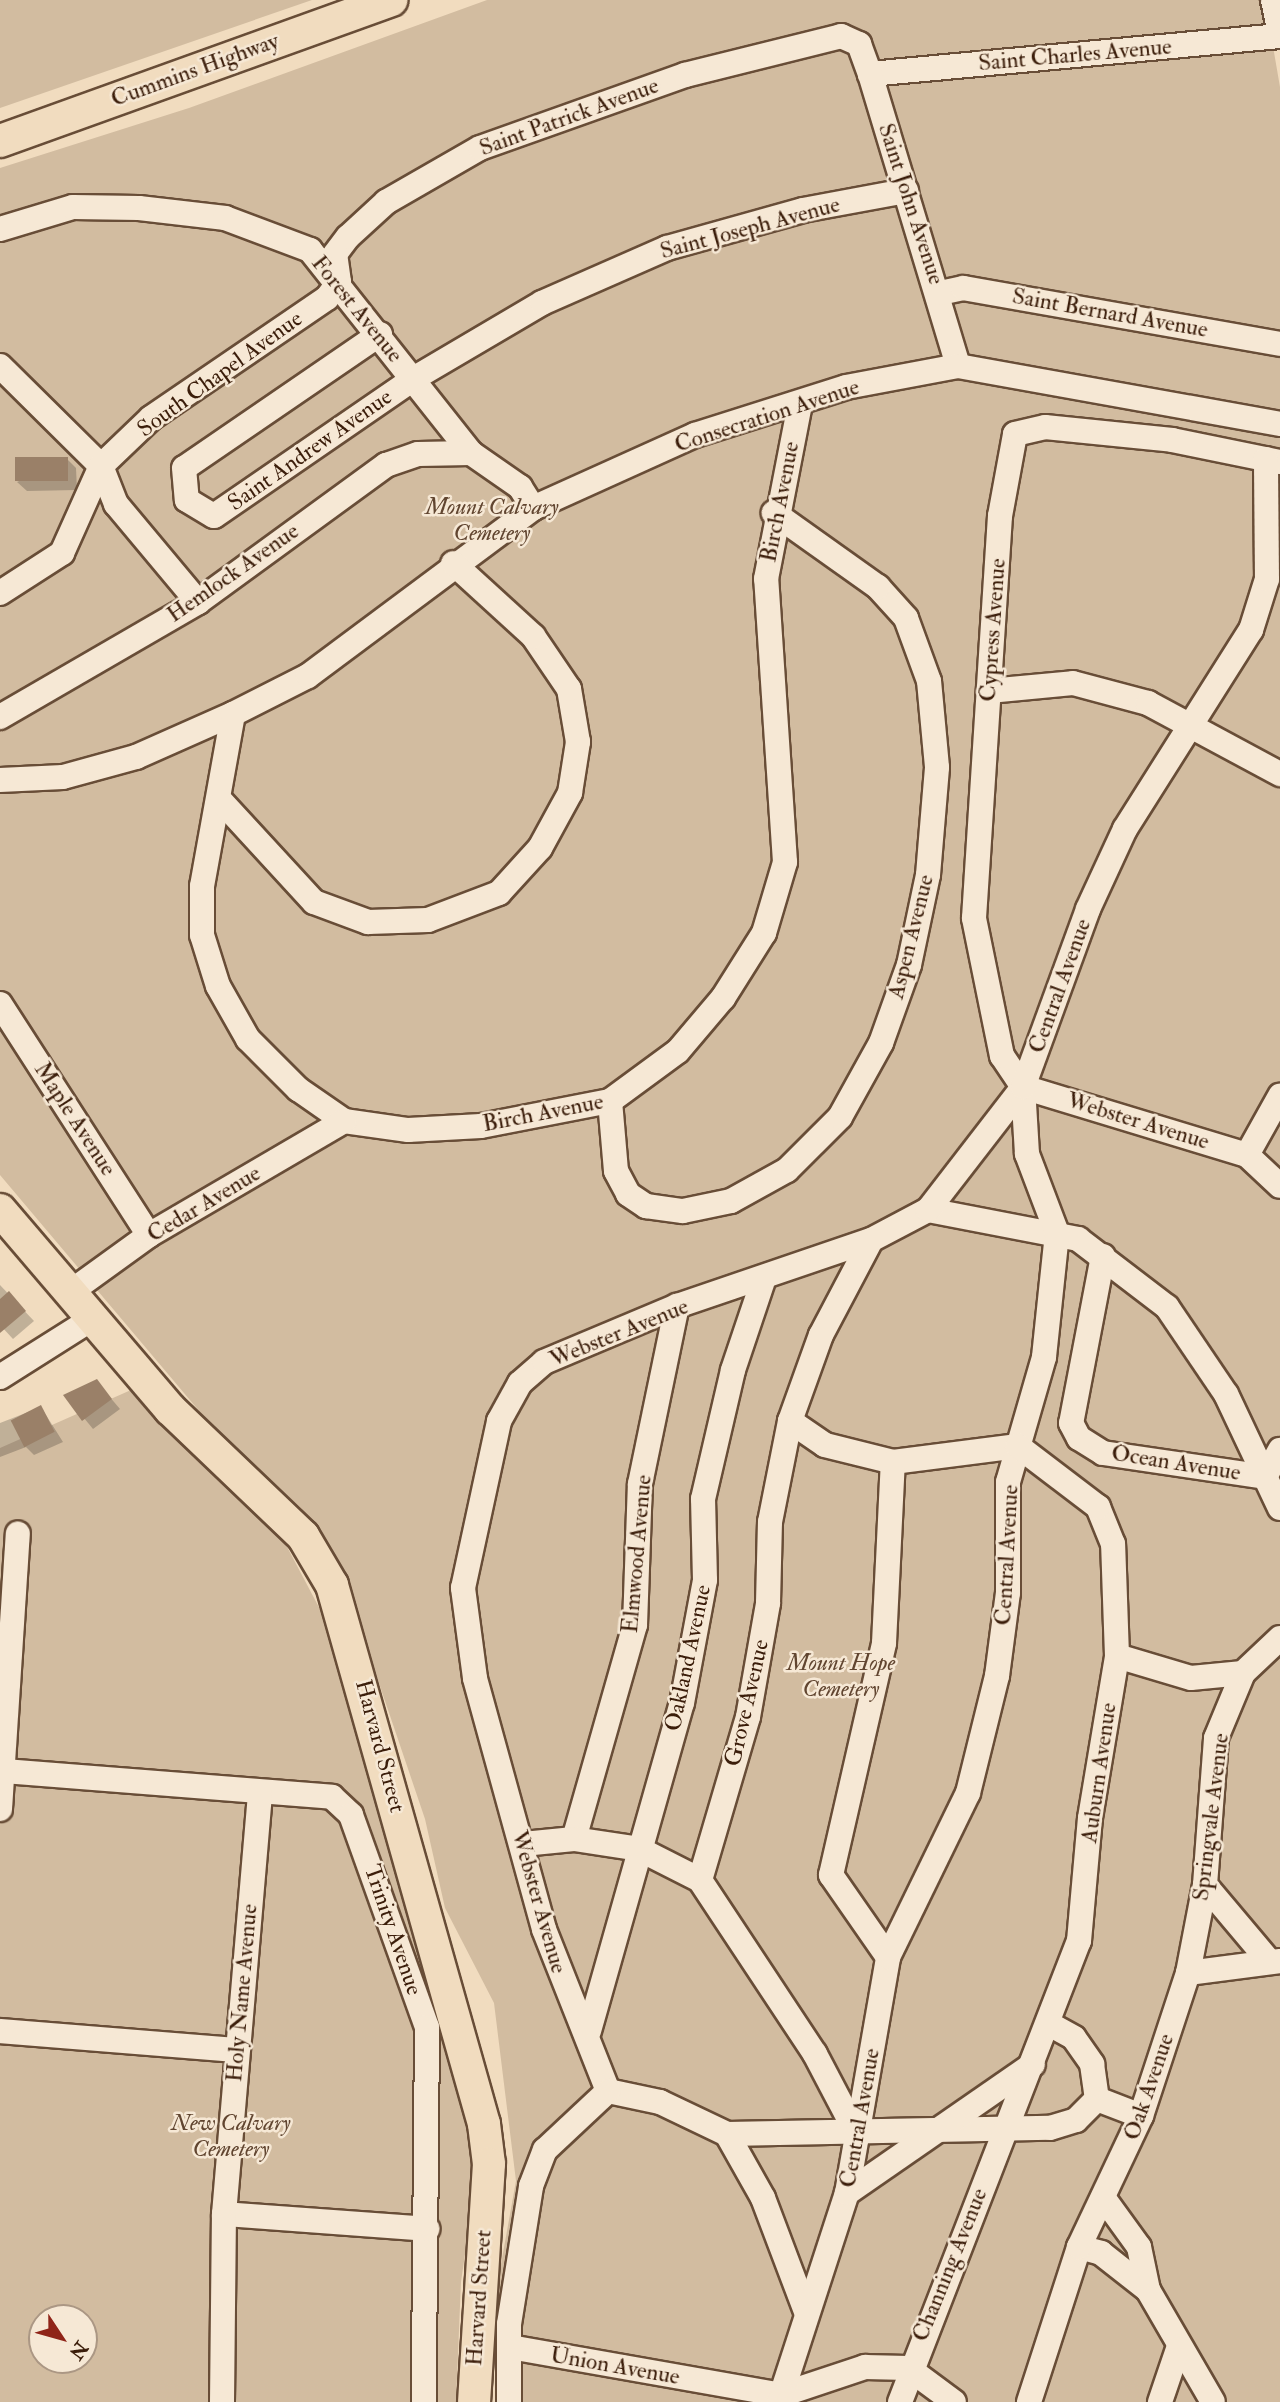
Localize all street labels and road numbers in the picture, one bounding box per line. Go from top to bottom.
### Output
street label: Cummins Highway [107,27,283,113]
street label: Saint Charles Avenue [977,33,1173,77]
street label: Saint Patrick Avenue [476,72,662,162]
street label: Saint John Avenue [872,120,950,288]
street label: Saint Joseph Avenue [657,191,843,265]
street label: Forest Avenue [305,250,409,368]
street label: Saint Bernard Avenue [1010,282,1210,344]
street label: South Chapel Avenue [132,305,308,443]
street label: Consecration Avenue [671,373,863,459]
street label: Saint Andrew Avenue [223,383,397,517]
street label: Birch Avenue [755,439,805,565]
street label: Hemlock Avenue [162,517,304,629]
street label: Cypress Avenue [974,557,1012,703]
street label: Aspen Avenue [882,872,940,1002]
street label: Central Avenue [1023,915,1097,1057]
street label: Maple Avenue [28,1057,122,1181]
street label: Webster Avenue [1064,1086,1212,1156]
street label: Birch Avenue [480,1088,606,1138]
street label: Cedar Avenue [142,1159,266,1249]
street label: Webster Avenue [546,1293,692,1373]
street label: Ocean Avenue [1109,1439,1243,1487]
street label: Elmwood Avenue [616,1474,658,1634]
street label: Central Avenue [990,1484,1024,1626]
street label: Oakland Avenue [659,1582,717,1734]
street label: Grove Avenue [719,1637,775,1769]
street label: Harvard Street [349,1677,411,1815]
street label: Auburn Avenue [1076,1701,1122,1845]
street label: Springvale Avenue [1187,1732,1235,1902]
street label: Webster Avenue [505,1827,573,1977]
street label: Trinity Avenue [358,1861,428,1999]
street label: Holy Name Avenue [220,1903,264,2083]
street label: Oak Avenue [1118,2030,1180,2144]
street label: Central Avenue [834,2046,886,2190]
street label: Channing Avenue [907,2184,993,2346]
street label: Harvard Street [460,2229,498,2367]
street label: Union Avenue [548,2341,682,2391]

